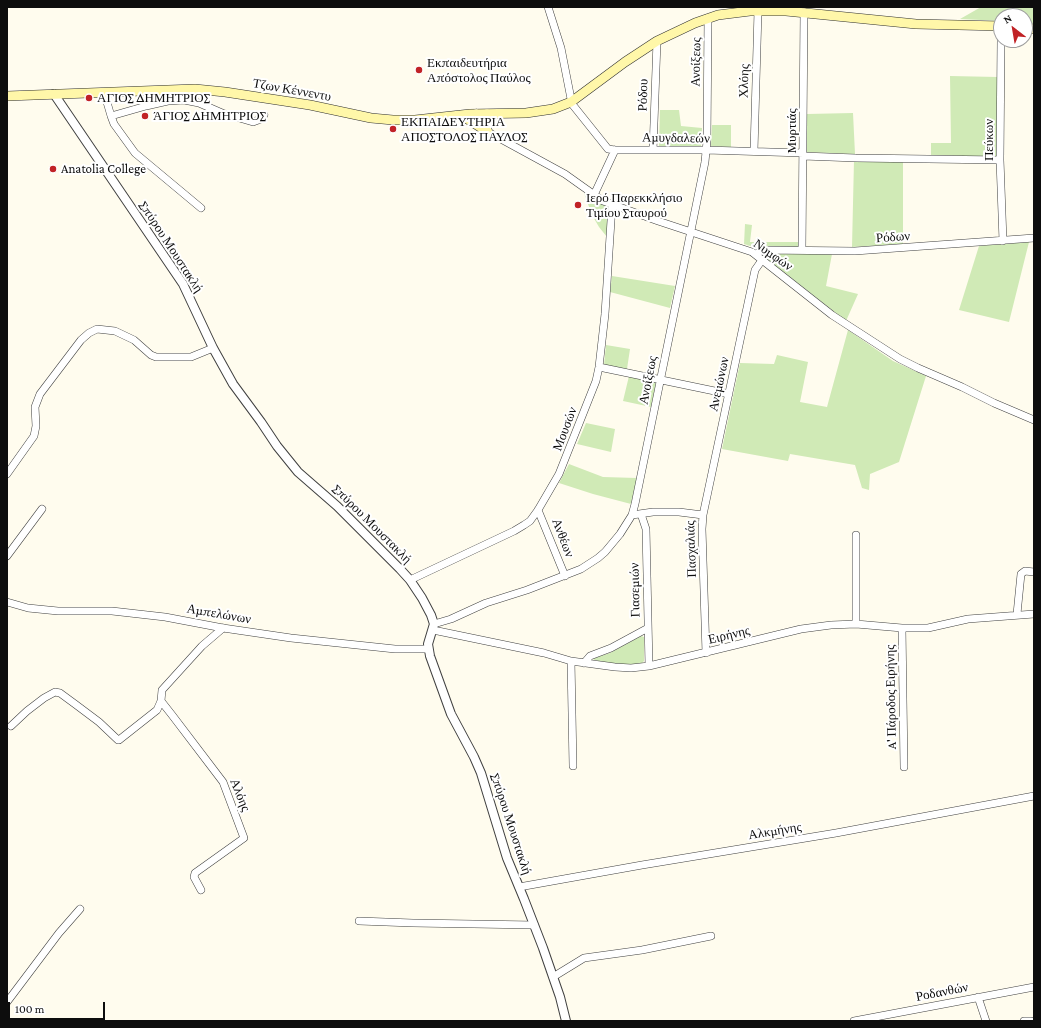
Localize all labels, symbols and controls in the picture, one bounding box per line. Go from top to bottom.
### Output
north arrow [993,8,1033,48]
text: N [1001,11,1014,26]
street label: Ανοίξεως [688,37,704,87]
place label: Εκπαιδευτήρια Απόστολος Παύλος [427,55,531,86]
street label: Χλόης [736,64,752,98]
marker: Εκπαιδευτήρια Απόστολος Παύλος [414,65,424,75]
street label: Τζων Κέννεντυ [252,75,332,105]
street label: Ρόδου [635,78,651,112]
place label: ΑΓΙΟΣ ΔΗΜΗΤΡΙΟΣ [97,90,210,106]
marker: ΑΓΙΟΣ ΔΗΜΗΤΡΙΟΣ [84,93,94,103]
place label: ΆΓΙΟΣ ΔΗΜΗΤΡΙΟΣ [153,108,266,124]
street label: Μυρτιάς [784,108,800,154]
marker: ΆΓΙΟΣ ΔΗΜΗΤΡΙΟΣ [140,111,150,121]
place label: ΕΚΠΑΙΔΕΥΤΗΡΙΑ ΑΠΟΣΤΟΛΟΣ ΠΑΥΛΟΣ [401,114,528,145]
street label: Πεύκων [981,119,997,161]
marker: ΕΚΠΑΙΔΕΥΤΗΡΙΑ ΑΠΟΣΤΟΛΟΣ ΠΑΥΛΟΣ [388,124,398,134]
street label: Αμυγδαλεών [642,130,710,146]
place label: Anatolia College [61,161,146,177]
marker: Anatolia College [48,164,58,174]
place label: Ιερό Παρεκκλήσιο Τιμίου Σταυρού [586,190,682,221]
street label: Σπύρου Μουστακλή [136,198,206,296]
marker: Ιερό Παρεκκλήσιο Τιμίου Σταυρού [573,200,583,210]
street label: Ρόδων [875,228,911,246]
street label: Νυμφών [750,236,796,274]
street label: Ανοίξεως [636,354,660,406]
street label: Ανεμώνων [706,355,732,413]
street label: Μουσών [549,405,581,453]
street label: Σπύρου Μουστακλή [329,481,415,567]
street label: Ανθέων [548,516,578,560]
street label: Πασχαλιάς [682,520,700,578]
street label: Γιασεμιών [627,563,643,617]
street label: Αμπελώνων [186,601,252,627]
street label: Ειρήνης [707,623,751,647]
street label: A' Πάροδος Ειρήνης [882,645,900,749]
street label: Σπύρου Μουστακλή [487,771,535,877]
street label: Αλόης [226,776,254,814]
street label: Αλκμήνης [747,819,803,843]
street label: Ροδανθών [914,979,970,1005]
scale bar [10,994,107,1020]
text: 100 m [15,1002,44,1016]

